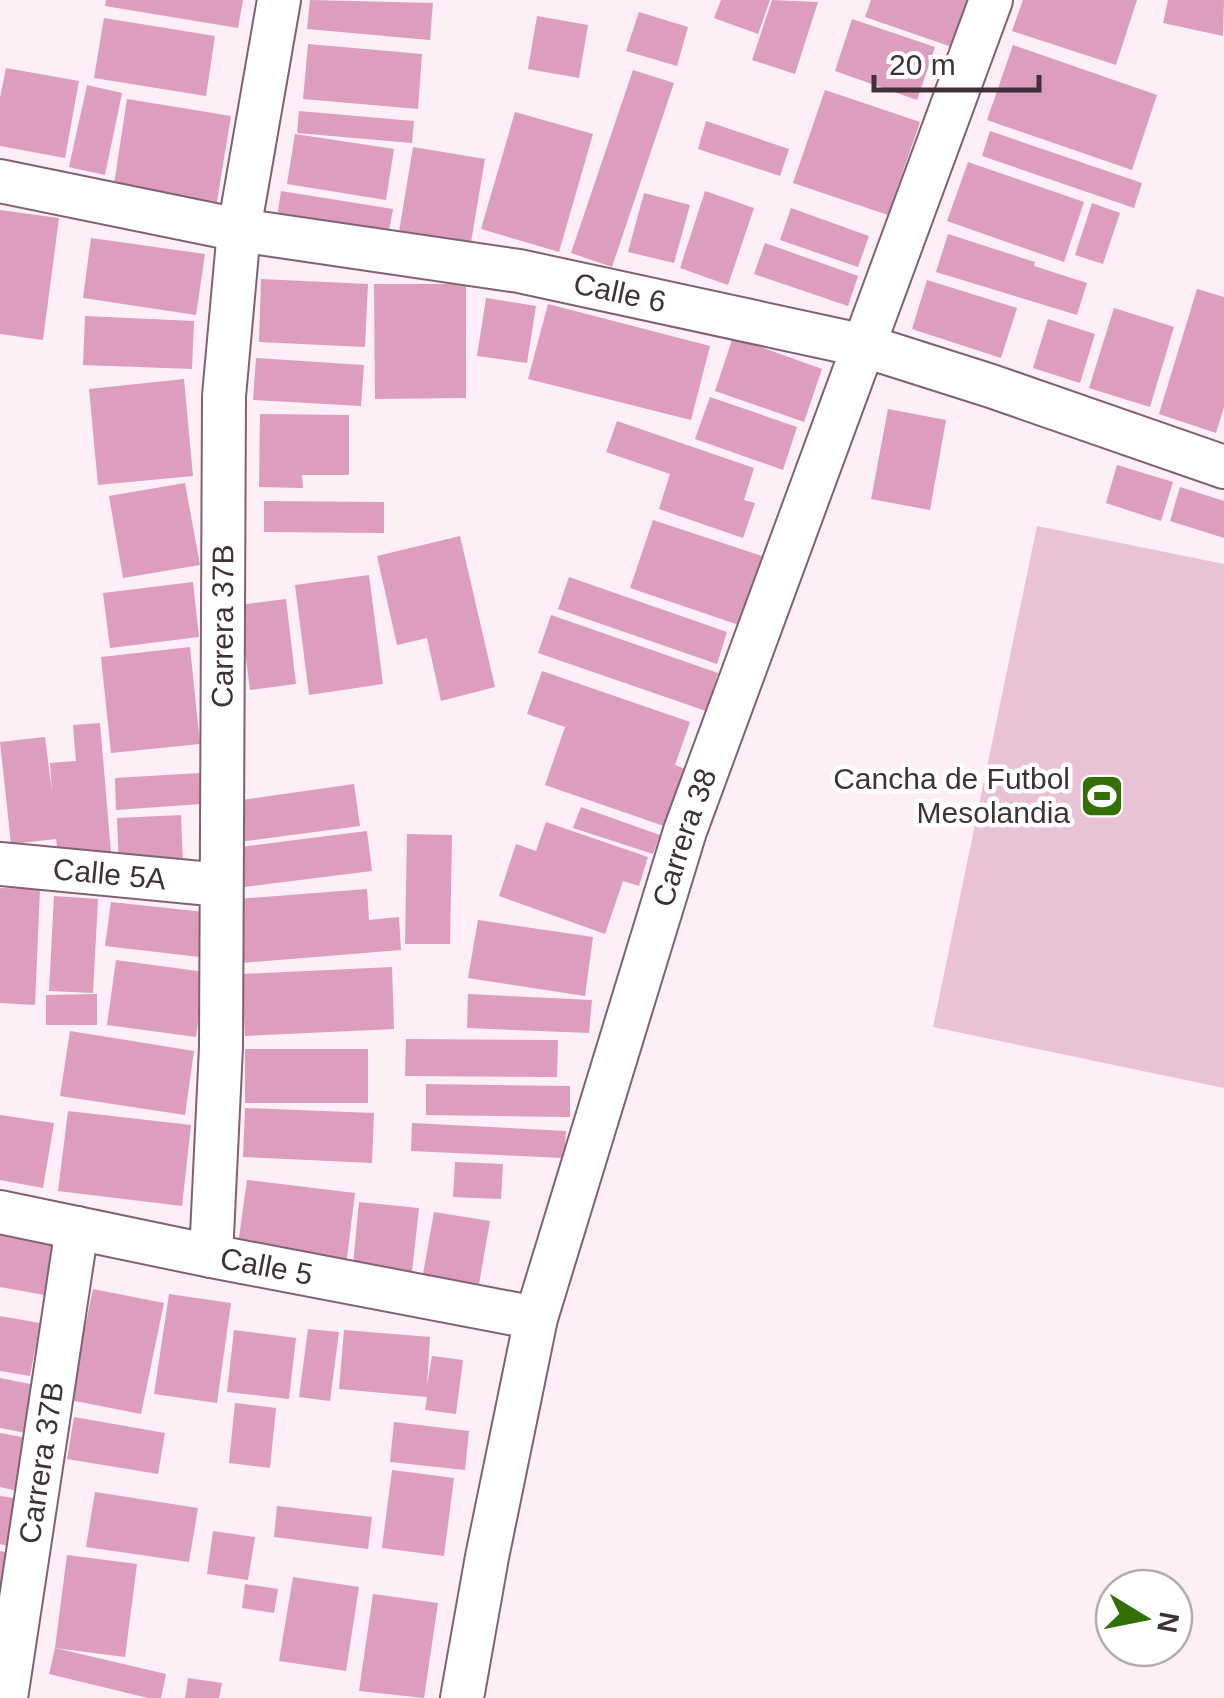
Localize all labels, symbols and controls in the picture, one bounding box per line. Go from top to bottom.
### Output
scale bar [874,30,1039,92]
text: 20 m [889,48,956,81]
street label: Calle 6 [571,266,669,318]
street label: Carrera 37B [206,544,239,708]
place label: Cancha de Futbol Mesolandia [833,762,1070,829]
street label: Carrera 38 [646,764,723,910]
sports icon: Cancha de Futbol Mesolandia [1079,773,1125,819]
street label: Calle 5A [52,852,168,896]
street label: Calle 5 [218,1241,316,1291]
street label: Carrera 37B [13,1379,70,1546]
north arrow [1094,1568,1194,1668]
text: N [1151,1610,1185,1635]

